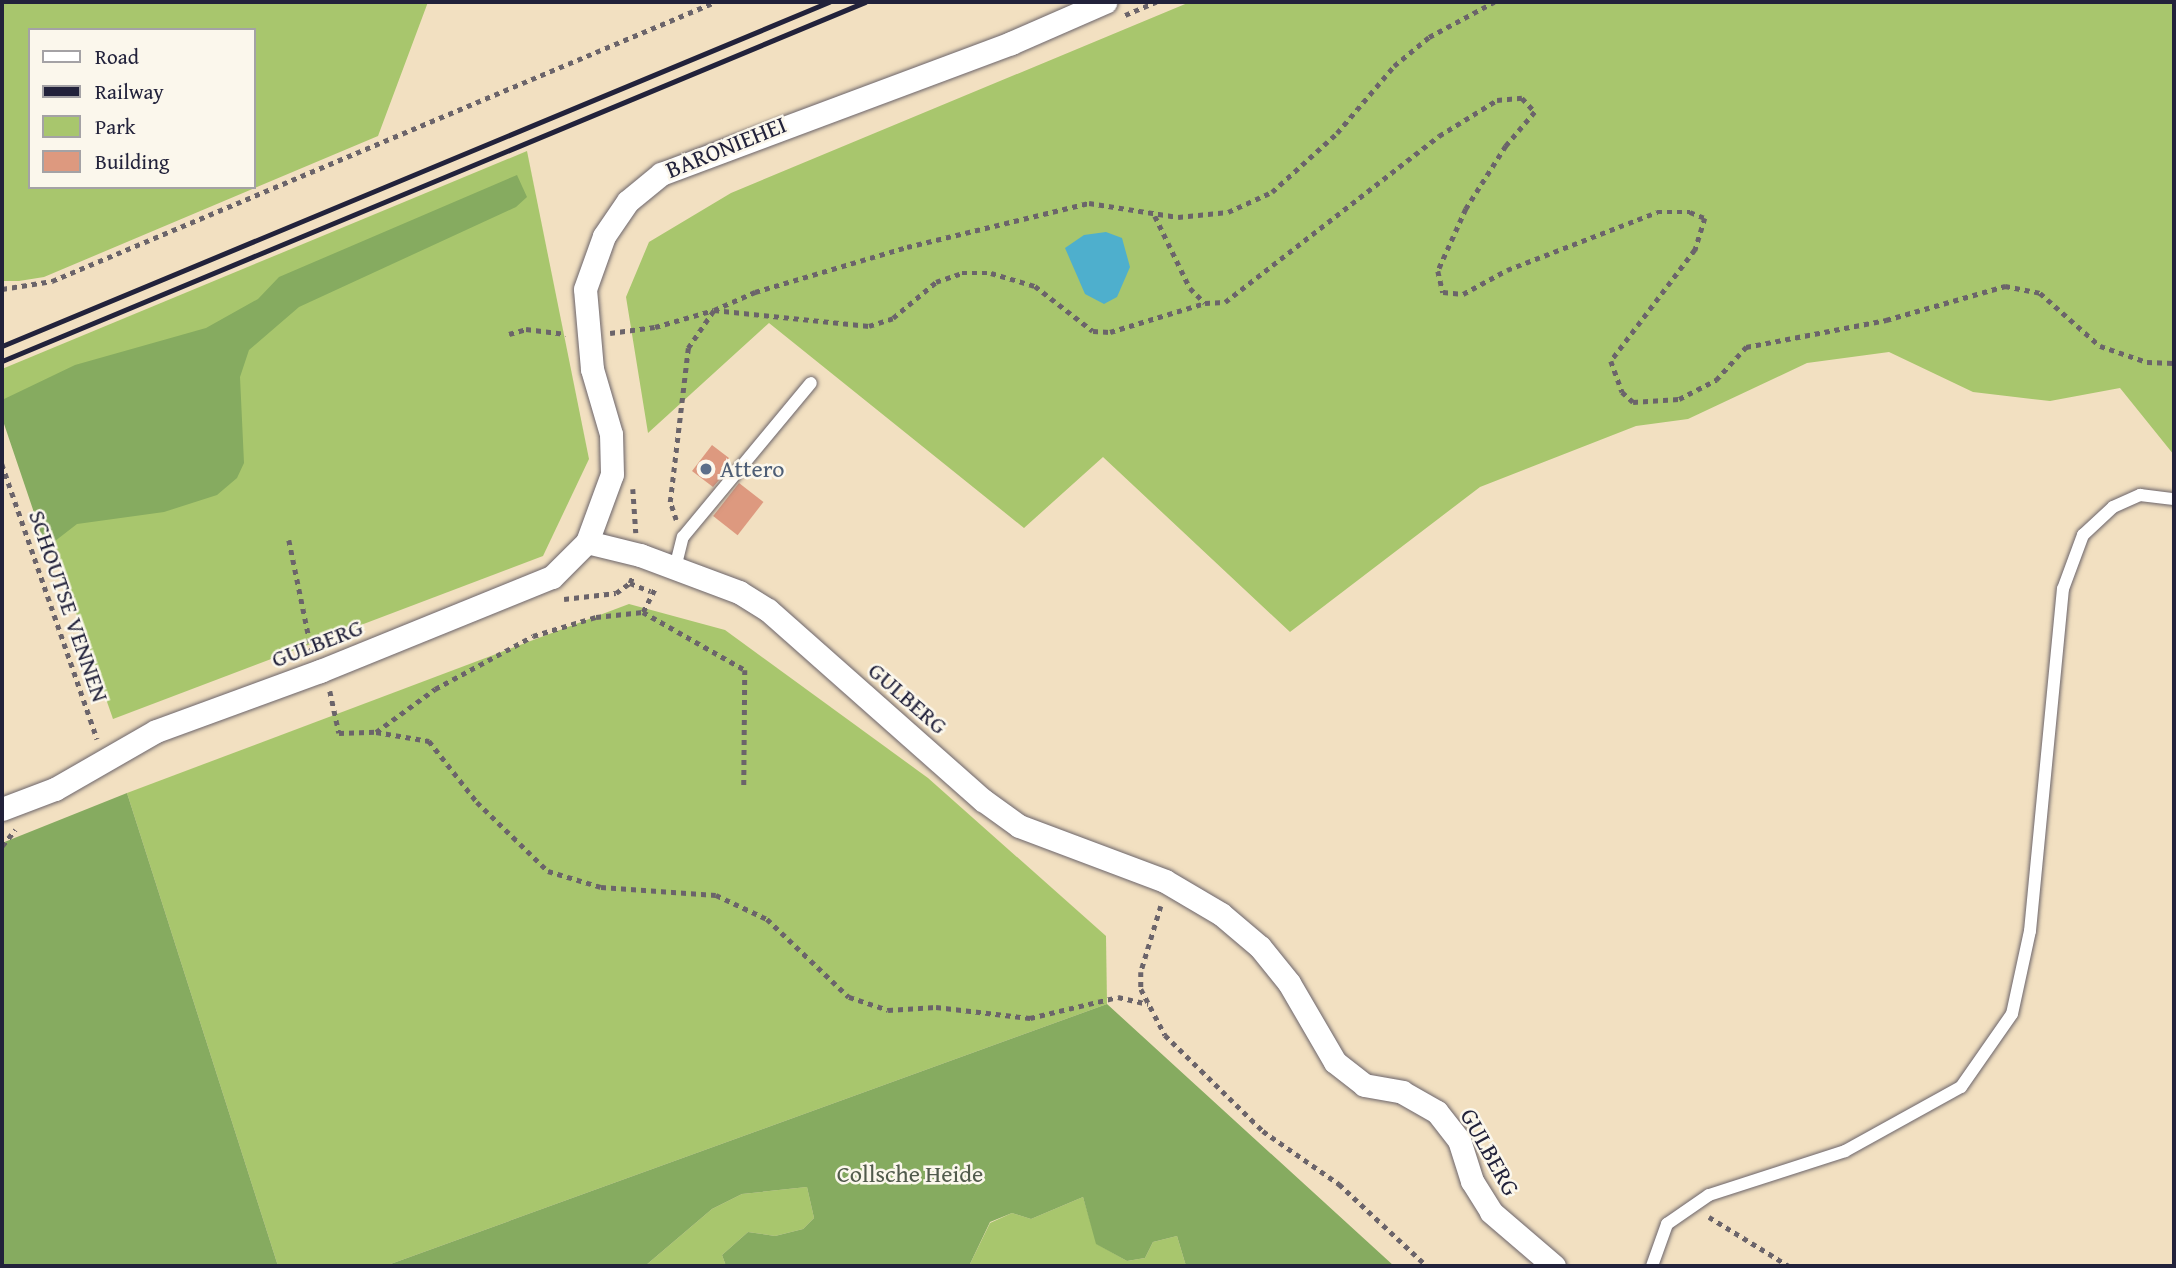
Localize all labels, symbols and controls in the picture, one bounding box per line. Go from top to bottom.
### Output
legend [28,28,256,189]
text: Road [95,41,139,72]
text: Railway [95,76,164,107]
street label: BARONIEHEI [662,110,790,184]
text: Park [95,111,136,142]
text: Building [95,146,169,177]
place label: Attero [720,455,785,483]
marker: Attero [698,461,714,477]
street label: SCHOUTSE VENNEN [23,506,115,706]
street label: GULBERG [267,612,367,674]
street label: GULBERG [863,656,953,740]
street label: GULBERG [1454,1103,1526,1201]
park label: Collsche Heide [837,1160,983,1188]

